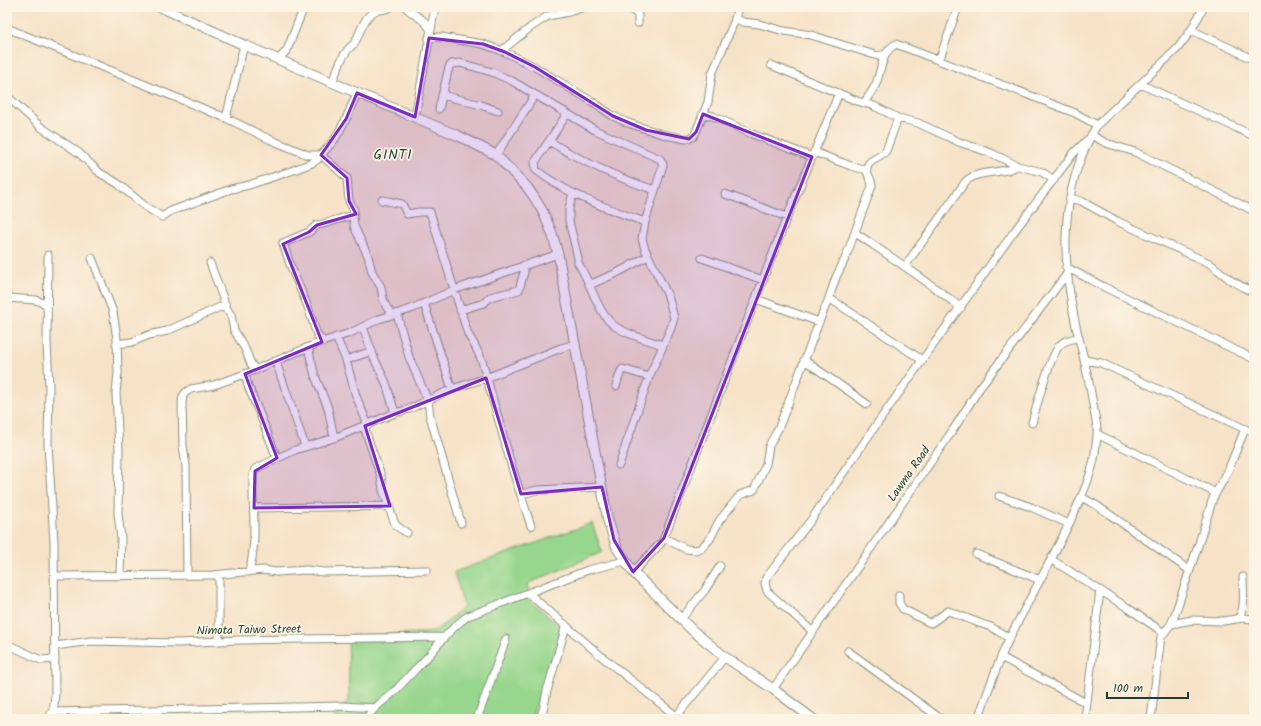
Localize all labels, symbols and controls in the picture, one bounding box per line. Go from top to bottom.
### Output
district label: GINTI [373,144,413,166]
street label: Lawma Road [883,441,936,506]
street label: Nimota Taiwo Street [196,620,302,640]
scale bar [1107,674,1188,700]
text: 100 m [1113,679,1144,698]

